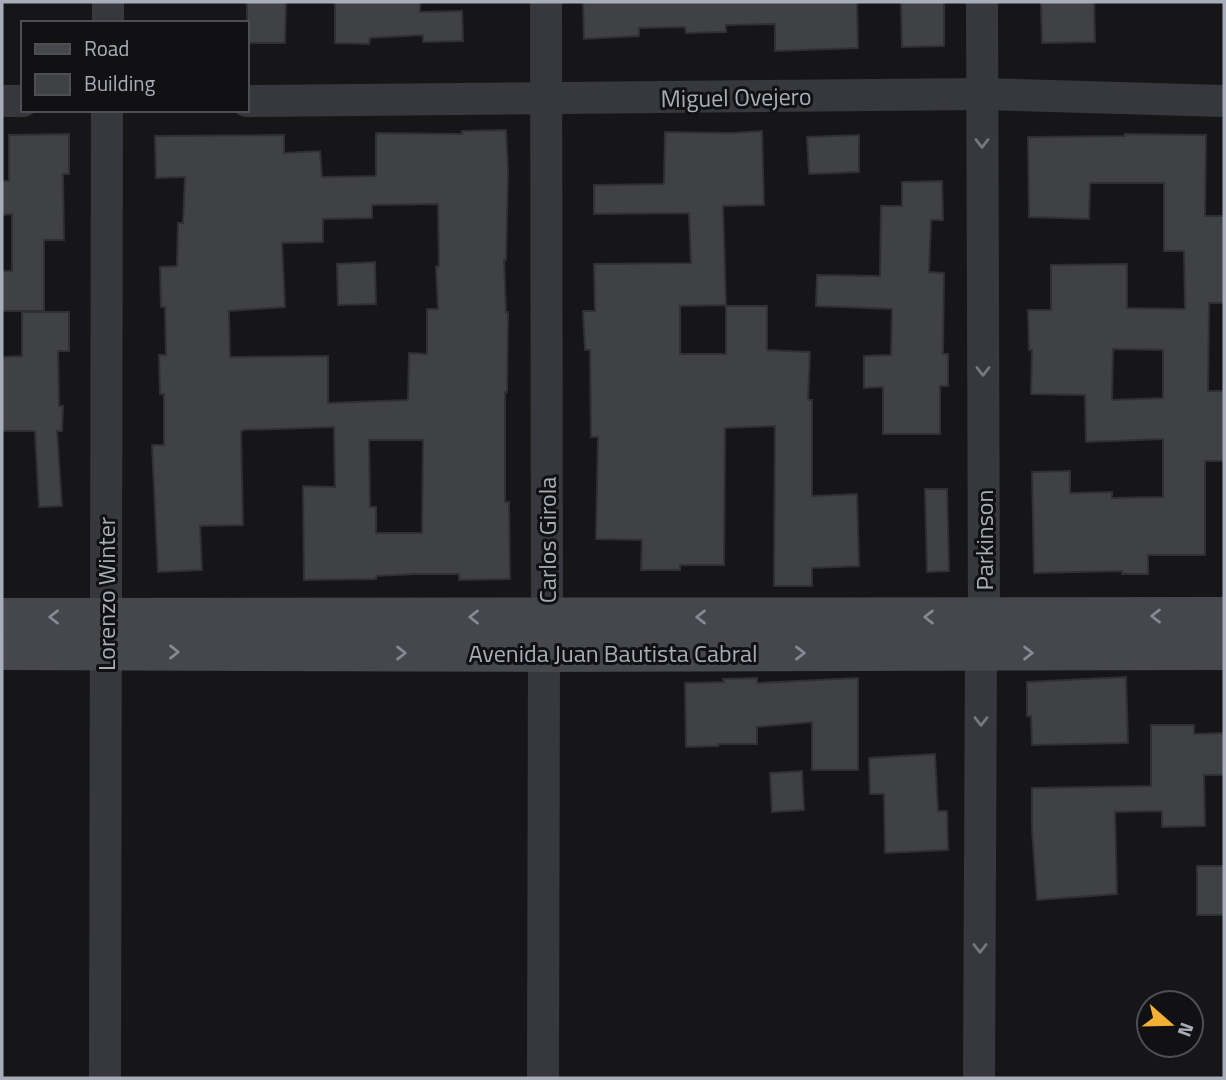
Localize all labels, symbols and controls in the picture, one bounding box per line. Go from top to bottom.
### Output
legend [21,21,248,112]
text: Road [84,32,129,64]
text: Building [84,67,156,99]
street label: Miguel Ovejero [660,78,812,116]
one-way arrow [975,138,990,149]
one-way arrow [975,366,991,377]
street label: Carlos Girola [529,477,565,603]
street label: Parkinson [966,490,1002,590]
street label: Lorenzo Winter [88,517,124,671]
one-way arrow [1150,608,1161,624]
one-way arrow [48,609,59,625]
one-way arrow [468,609,478,625]
one-way arrow [695,609,706,625]
one-way arrow [923,609,933,625]
street label: Avenida Juan Bautista Cabral [468,635,758,671]
one-way arrow [169,644,179,660]
one-way arrow [396,645,407,661]
one-way arrow [795,645,806,661]
one-way arrow [1022,645,1033,660]
one-way arrow [973,716,989,727]
one-way arrow [972,944,988,954]
north arrow [1135,989,1205,1059]
text: N [1171,1019,1202,1041]

